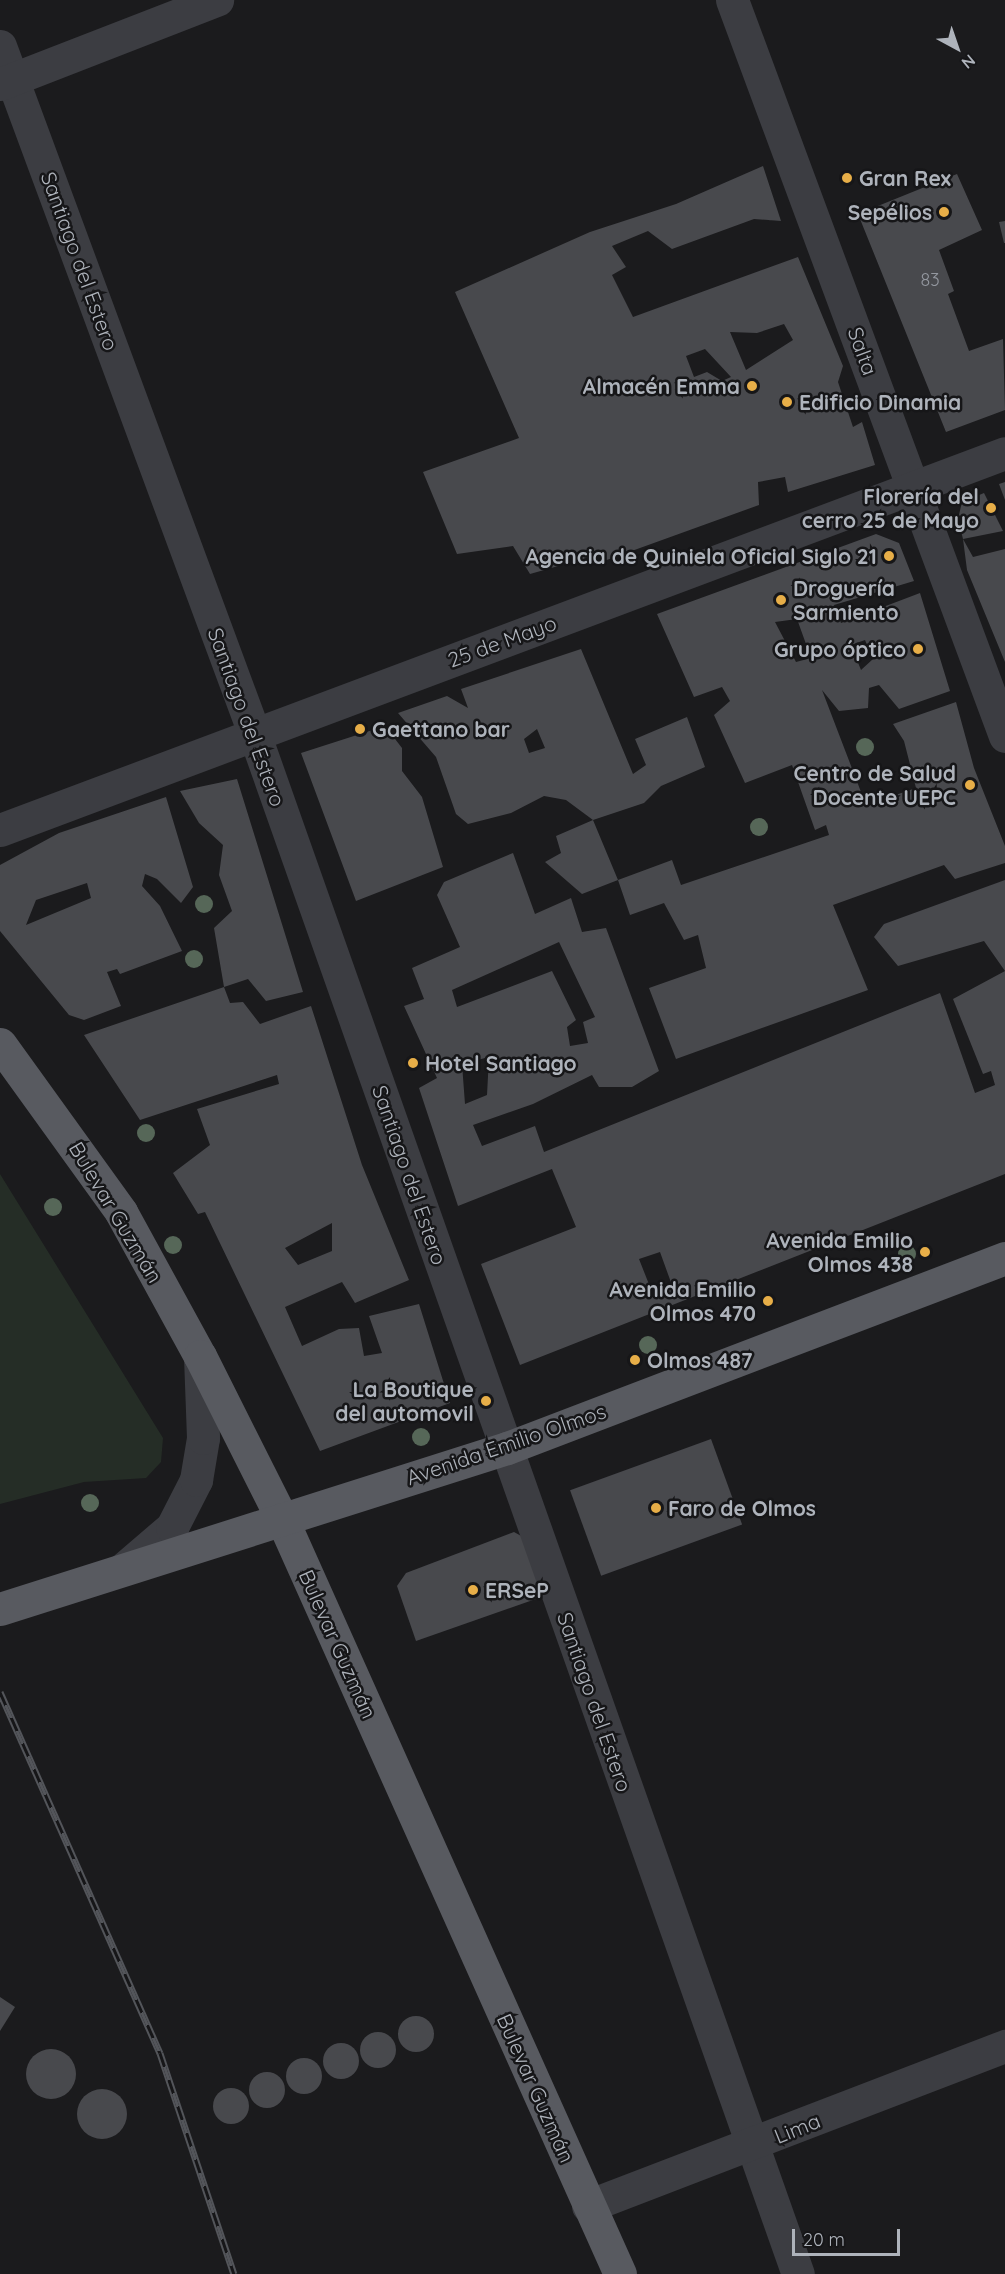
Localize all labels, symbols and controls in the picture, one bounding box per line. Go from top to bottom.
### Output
north arrow [927,18,987,78]
text: N [958,50,980,73]
place label: Gran Rex [859,165,951,191]
street label: Santiago del Estero [36,168,124,354]
marker: Gran Rex [840,171,854,185]
place label: Sepélios [848,199,932,225]
marker: Sepélios [937,205,951,219]
house number: 83 [920,269,940,291]
street label: Salta [843,324,883,378]
place label: Almacén Emma [583,373,740,399]
marker: Almacén Emma [745,379,759,393]
place label: Edificio Dinamia [799,389,961,415]
marker: Edificio Dinamia [780,395,794,409]
place label: Florería del cerro 25 de Mayo [802,483,979,533]
marker: Florería del cerro 25 de Mayo [984,501,998,515]
place label: Agencia de Quiniela Oficial Siglo 21 [525,543,877,569]
marker: Agencia de Quiniela Oficial Siglo 21 [882,549,896,563]
place label: Droguería Sarmiento [793,575,899,625]
marker: Droguería Sarmiento [774,593,788,607]
street label: 25 de Mayo [444,610,560,672]
street label: Santiago del Estero [203,624,291,810]
place label: Grupo óptico [774,636,906,662]
marker: Grupo óptico [911,642,925,656]
place label: Gaettano bar [372,716,510,742]
marker: Gaettano bar [353,722,367,736]
place label: Centro de Salud Docente UEPC [793,760,956,810]
marker: Centro de Salud Docente UEPC [961,776,979,794]
place label: Hotel Santiago [425,1050,577,1076]
marker: Hotel Santiago [406,1056,420,1070]
street label: Santiago del Estero [367,1082,453,1268]
street label: Bulevar Guzmán [64,1137,168,1287]
place label: Avenida Emilio Olmos 438 [766,1227,913,1277]
marker: Avenida Emilio Olmos 438 [918,1245,932,1259]
place label: Avenida Emilio Olmos 470 [609,1276,756,1326]
marker: Avenida Emilio Olmos 470 [761,1294,775,1308]
place label: Olmos 487 [647,1347,752,1373]
marker: Olmos 487 [628,1353,642,1367]
place label: La Boutique del automovil [335,1376,474,1426]
marker: La Boutique del automovil [479,1394,493,1408]
street label: Avenida Emilio Olmos [403,1398,609,1490]
place label: Faro de Olmos [668,1495,816,1521]
marker: Faro de Olmos [649,1501,663,1515]
street label: Bulevar Guzmán [294,1566,382,1722]
place label: ERSeP [485,1577,549,1603]
marker: ERSeP [466,1583,480,1597]
street label: Santiago del Estero [552,1609,638,1795]
street label: Bulevar Guzmán [492,2010,580,2166]
street label: Lima [770,2107,824,2149]
scale bar [795,2217,903,2255]
text: 20 m [803,2228,845,2251]

